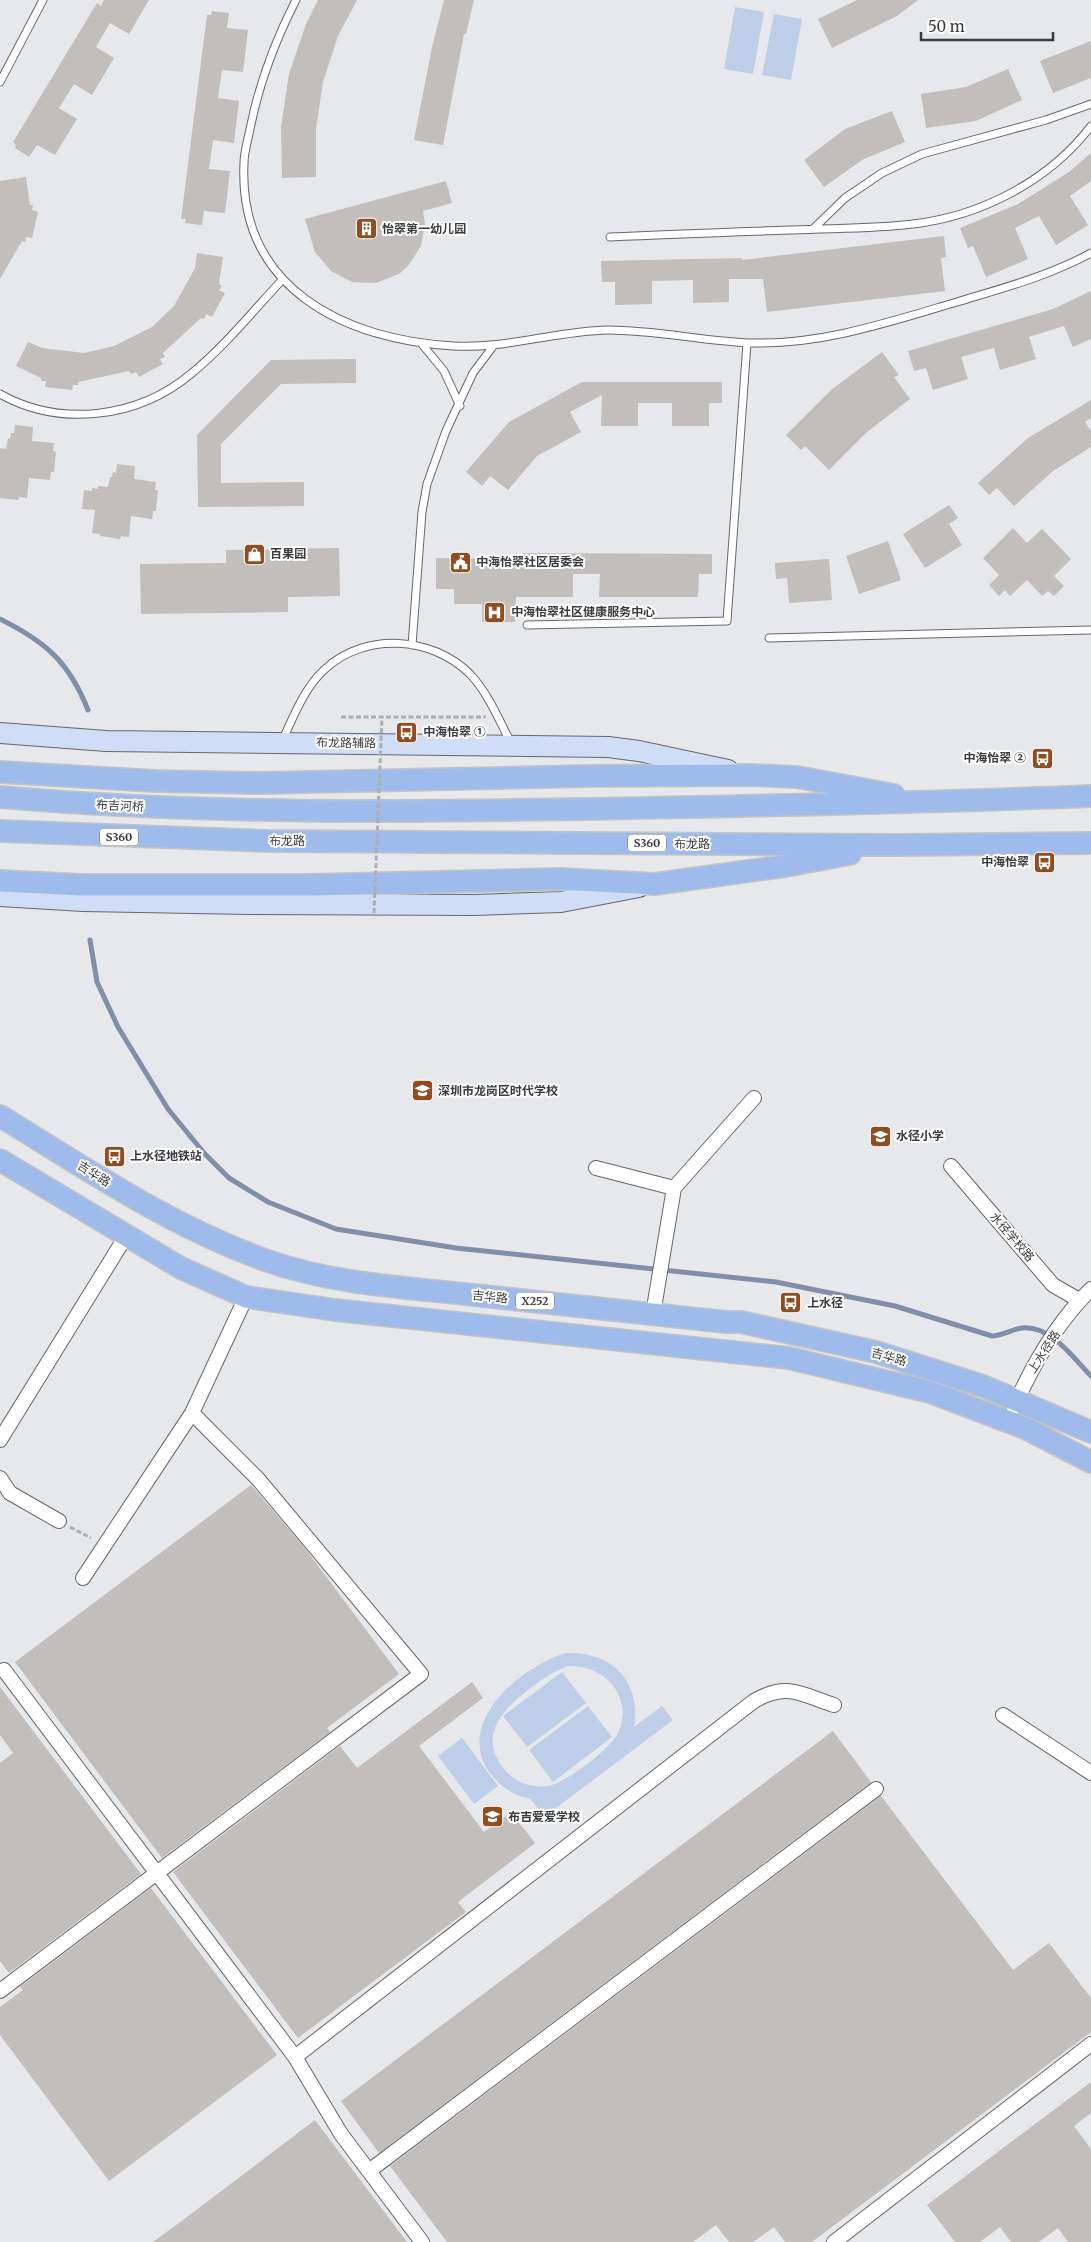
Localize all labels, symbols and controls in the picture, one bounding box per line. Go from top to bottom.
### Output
scale bar [921,10,1054,42]
text: 50 m [928,17,965,36]
building icon: 怡翠第一幼儿园 [354,217,378,241]
place label: 怡翠第一幼儿园 [382,221,466,236]
shop icon: 百果园 [242,542,266,566]
place label: 百果园 [270,546,306,561]
public building icon: 中海怡翠社区居委会 [448,550,472,574]
place label: 中海怡翠社区居委会 [476,554,584,569]
hospital icon: 中海怡翠社区健康服务中心 [483,600,507,624]
place label: 中海怡翠社区健康服务中心 [511,604,655,619]
bus stop icon: 中海怡翠 ① [395,720,419,744]
place label: 中海怡翠 ① [423,724,486,739]
street label: 布龙路辅路 [316,734,376,751]
bus stop icon: 中海怡翠 ② [1030,746,1054,770]
place label: 中海怡翠 ② [963,750,1026,765]
street label: 布吉河桥 [96,797,144,814]
road number: S360 [100,829,138,846]
street label: 布龙路 [269,833,305,848]
road number: S360 [628,834,666,851]
street label: 布龙路 [674,836,710,851]
bus stop icon: 中海怡翠 [1033,850,1057,874]
place label: 中海怡翠 [981,854,1029,869]
school or university icon: 深圳市龙岗区时代学校 [410,1079,434,1103]
place label: 深圳市龙岗区时代学校 [438,1083,558,1098]
school or university icon: 水径小学 [868,1124,892,1148]
place label: 水径小学 [896,1128,944,1143]
bus stop icon: 上水径地铁站 [102,1144,126,1168]
place label: 上水径地铁站 [130,1148,202,1163]
street label: 吉华路 [75,1158,114,1189]
street label: 水径学校路 [987,1209,1038,1264]
street label: 吉华路 [471,1287,509,1306]
bus stop icon: 上水径 [779,1291,803,1315]
road number: X252 [516,1292,554,1310]
place label: 上水径 [807,1295,843,1310]
street label: 上水径路 [1024,1328,1063,1376]
street label: 吉华路 [870,1344,909,1369]
school or university icon: 布吉爱爱学校 [480,1805,504,1829]
place label: 布吉爱爱学校 [508,1809,580,1824]

